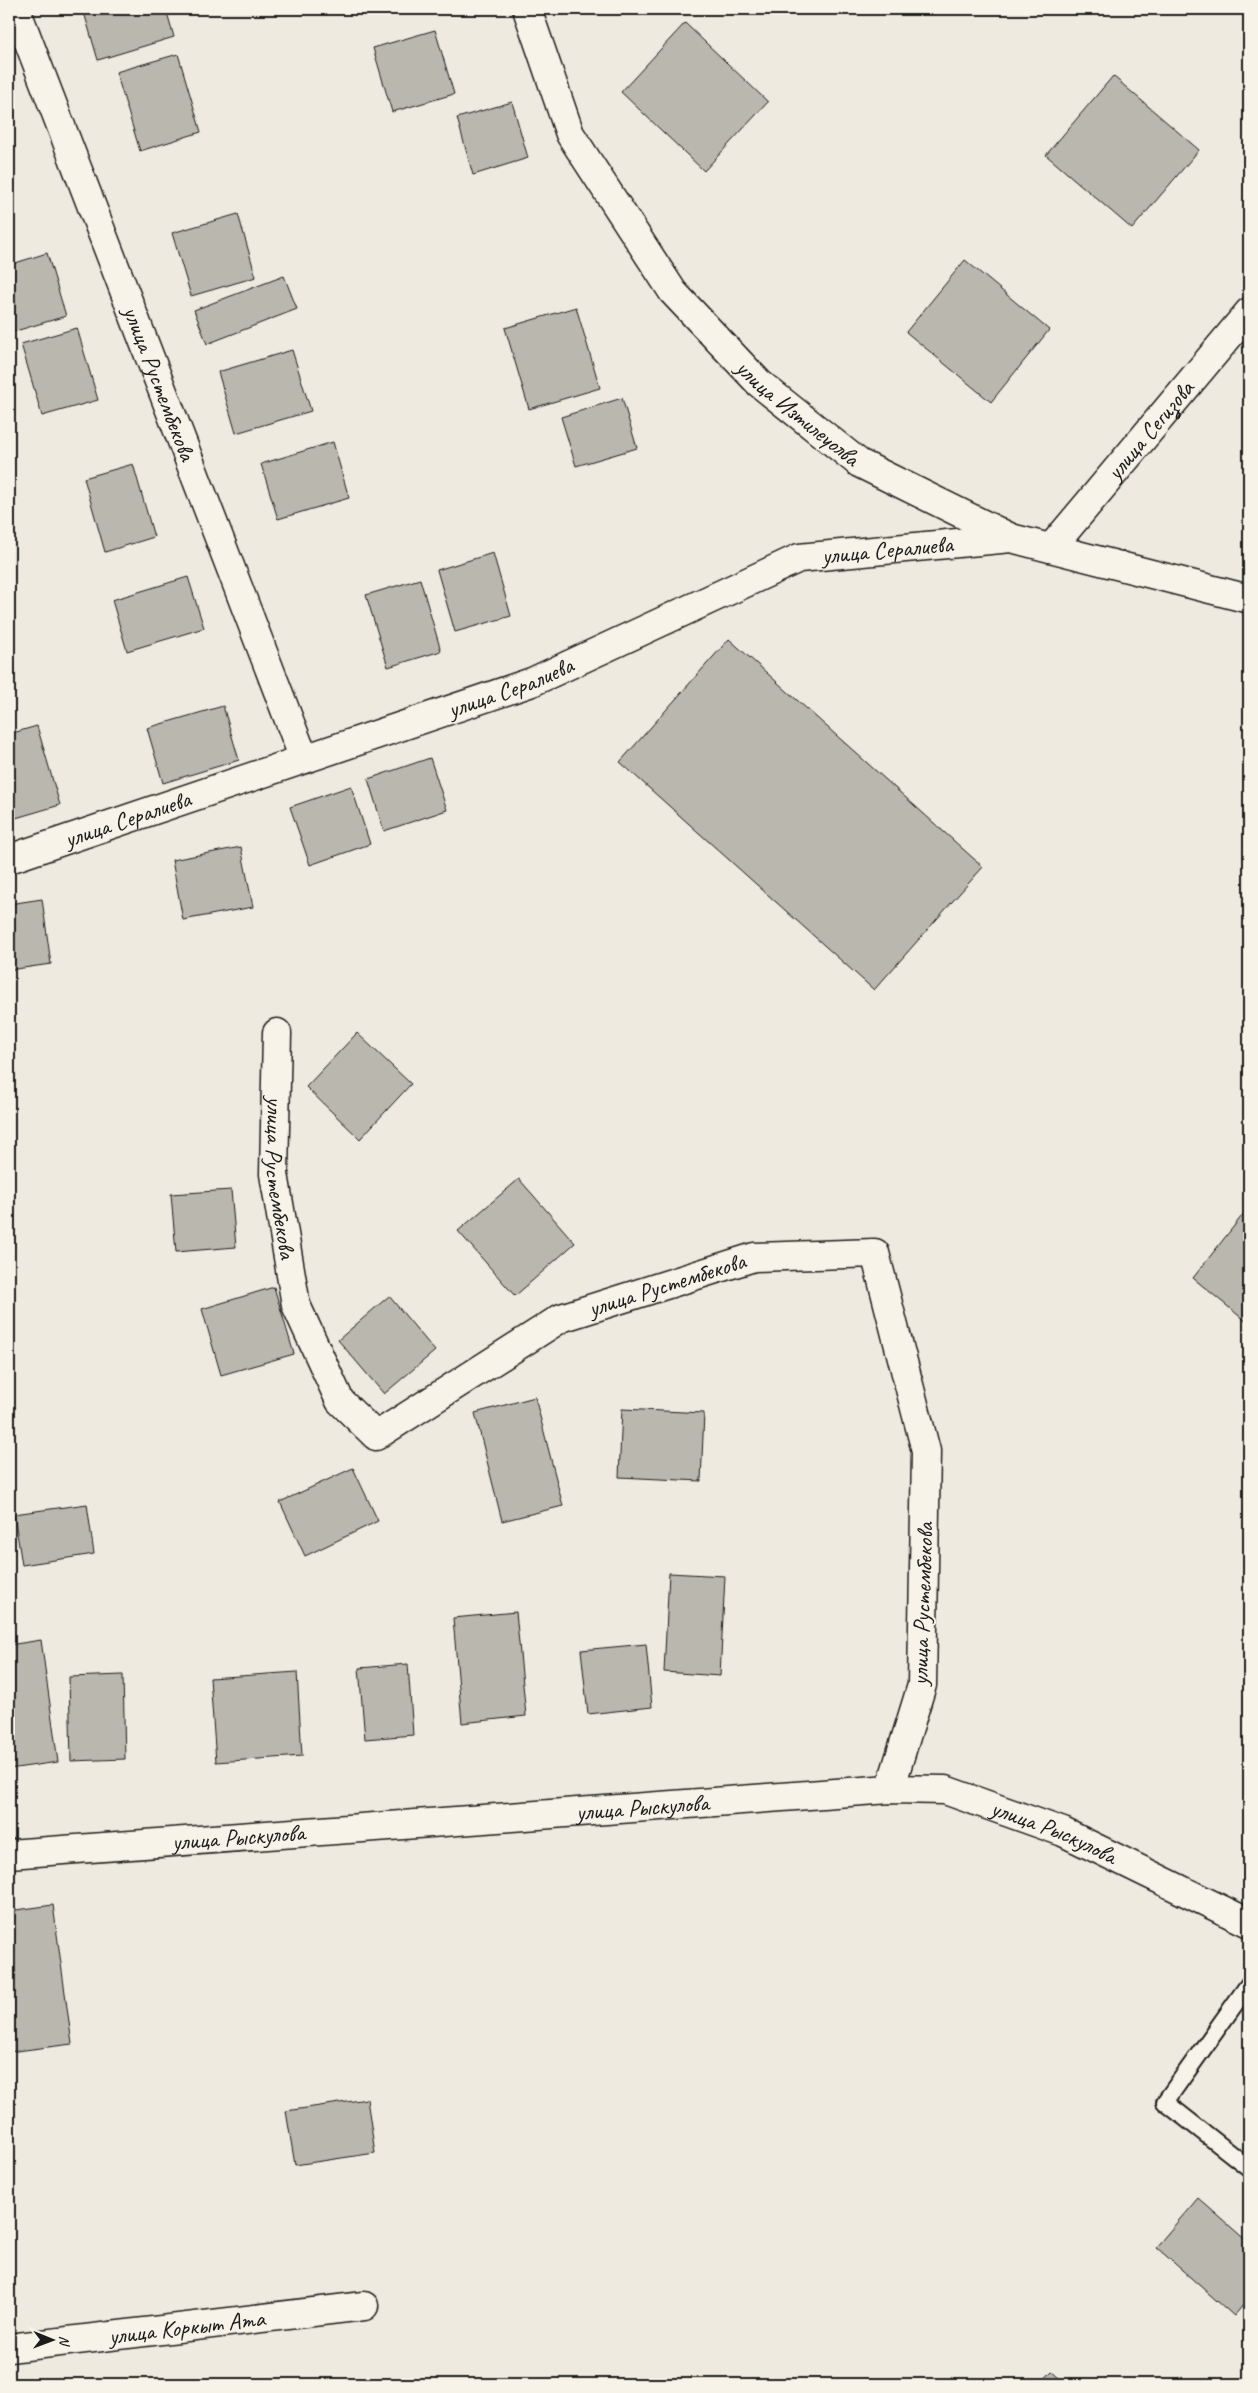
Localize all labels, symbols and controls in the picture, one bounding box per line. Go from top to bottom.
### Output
street label: улица Рустембекова [116,300,203,466]
street label: улица Изтилеуолва [728,352,867,473]
street label: улица Сегизова [1098,373,1201,487]
street label: улица Сералиева [818,528,955,571]
street label: улица Сералиева [442,649,579,725]
street label: улица Сералиева [58,783,196,855]
street label: улица Рустембекова [259,1094,303,1262]
street label: улица Рустембекова [583,1245,750,1324]
street label: улица Рустембекова [904,1521,940,1688]
street label: улица Рыскулова [573,1787,712,1827]
street label: улица Рыскулова [985,1792,1124,1872]
street label: улица Рыскулова [169,1817,308,1857]
street label: улица Коркыт Ата [105,2303,268,2351]
north arrow [28,2316,78,2366]
text: N [56,2336,73,2347]

